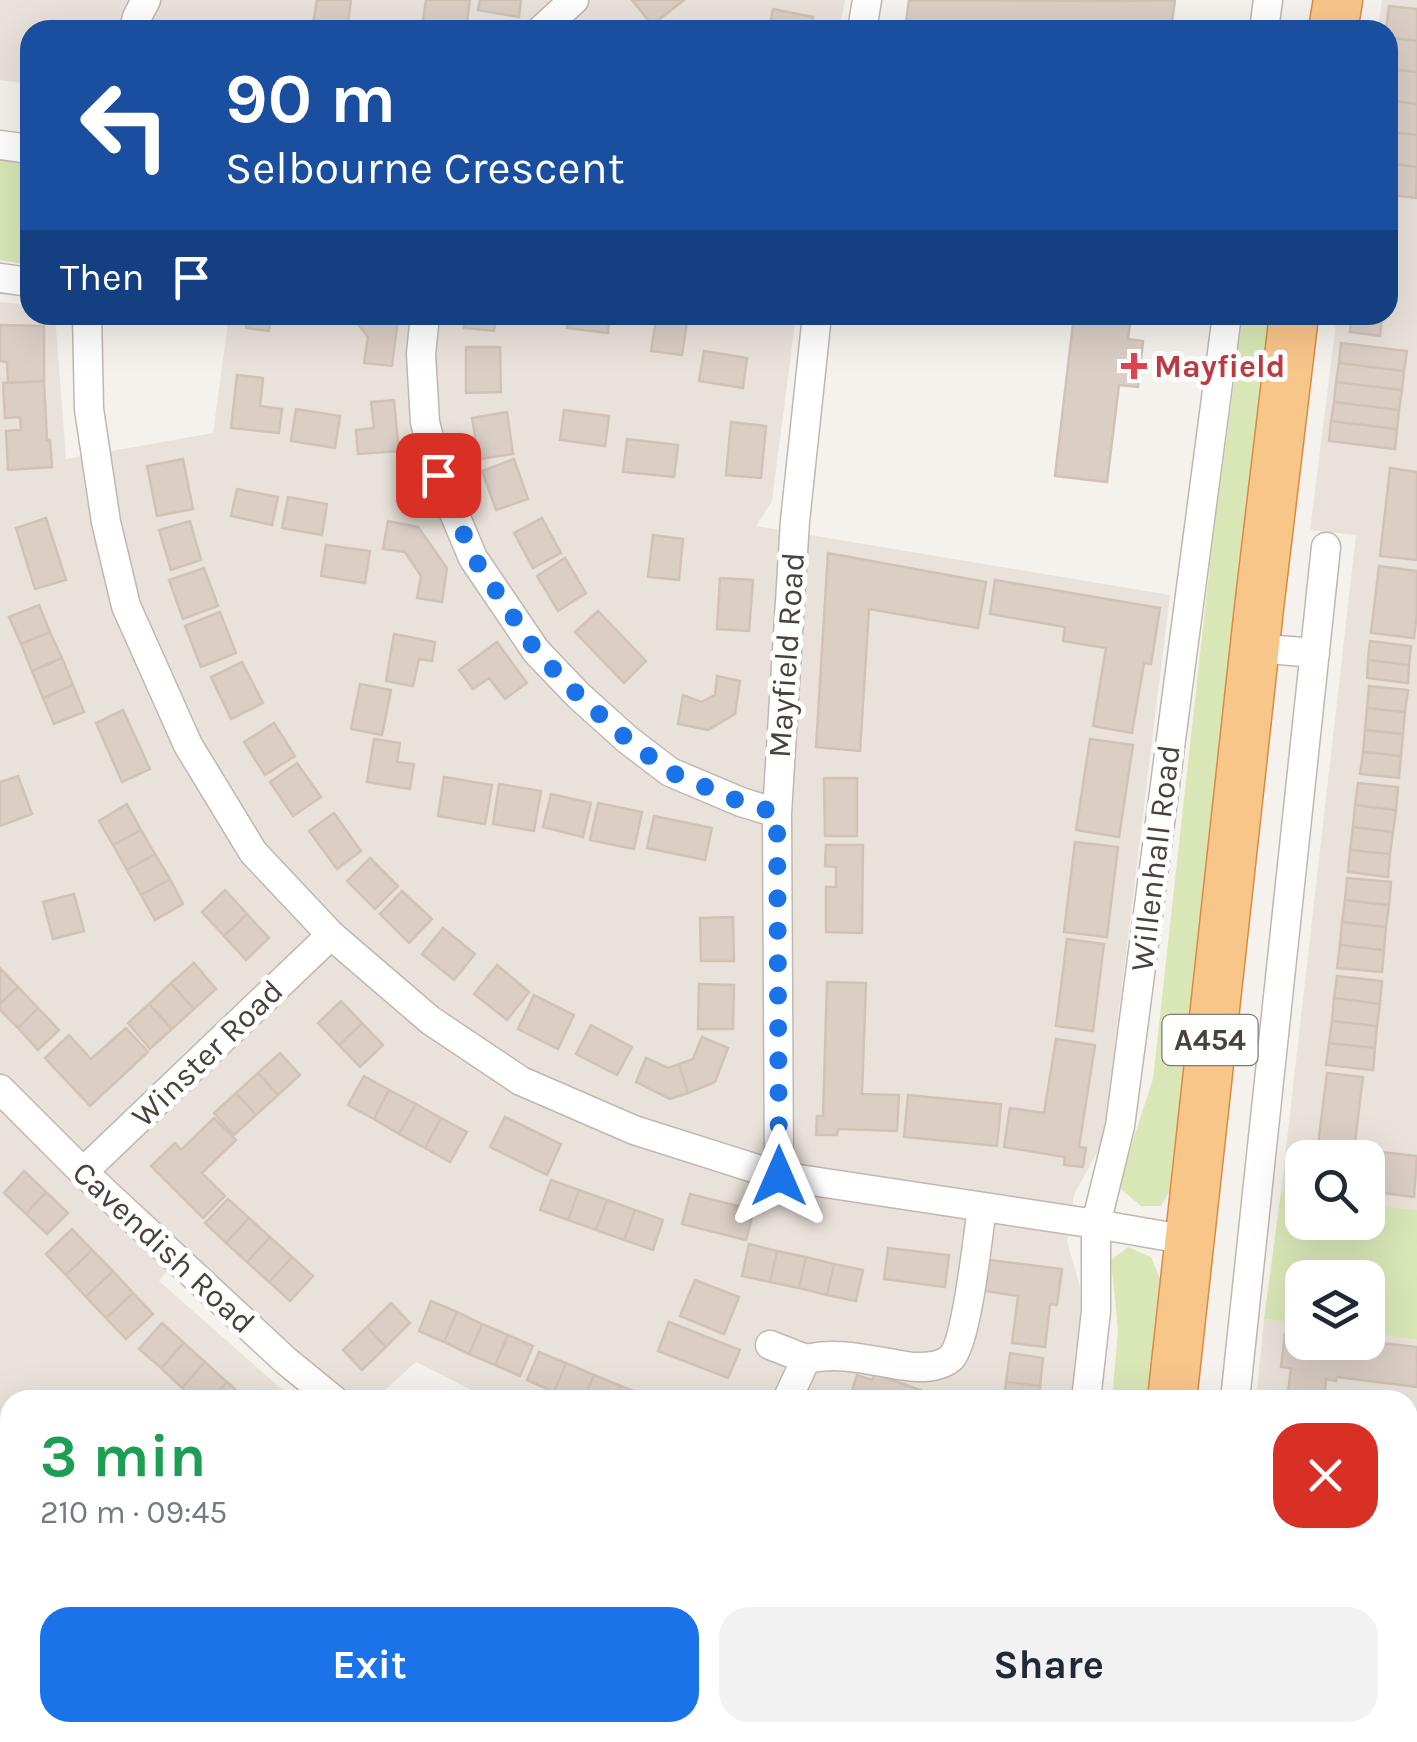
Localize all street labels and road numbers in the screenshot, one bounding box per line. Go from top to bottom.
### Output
street label: Mayfield Road [761,551,812,759]
street label: Willenhall Road [1123,743,1188,973]
street label: Winster Road [124,972,291,1135]
road number: A454 [1162,1015,1258,1065]
street label: Cavendish Road [65,1154,262,1341]

